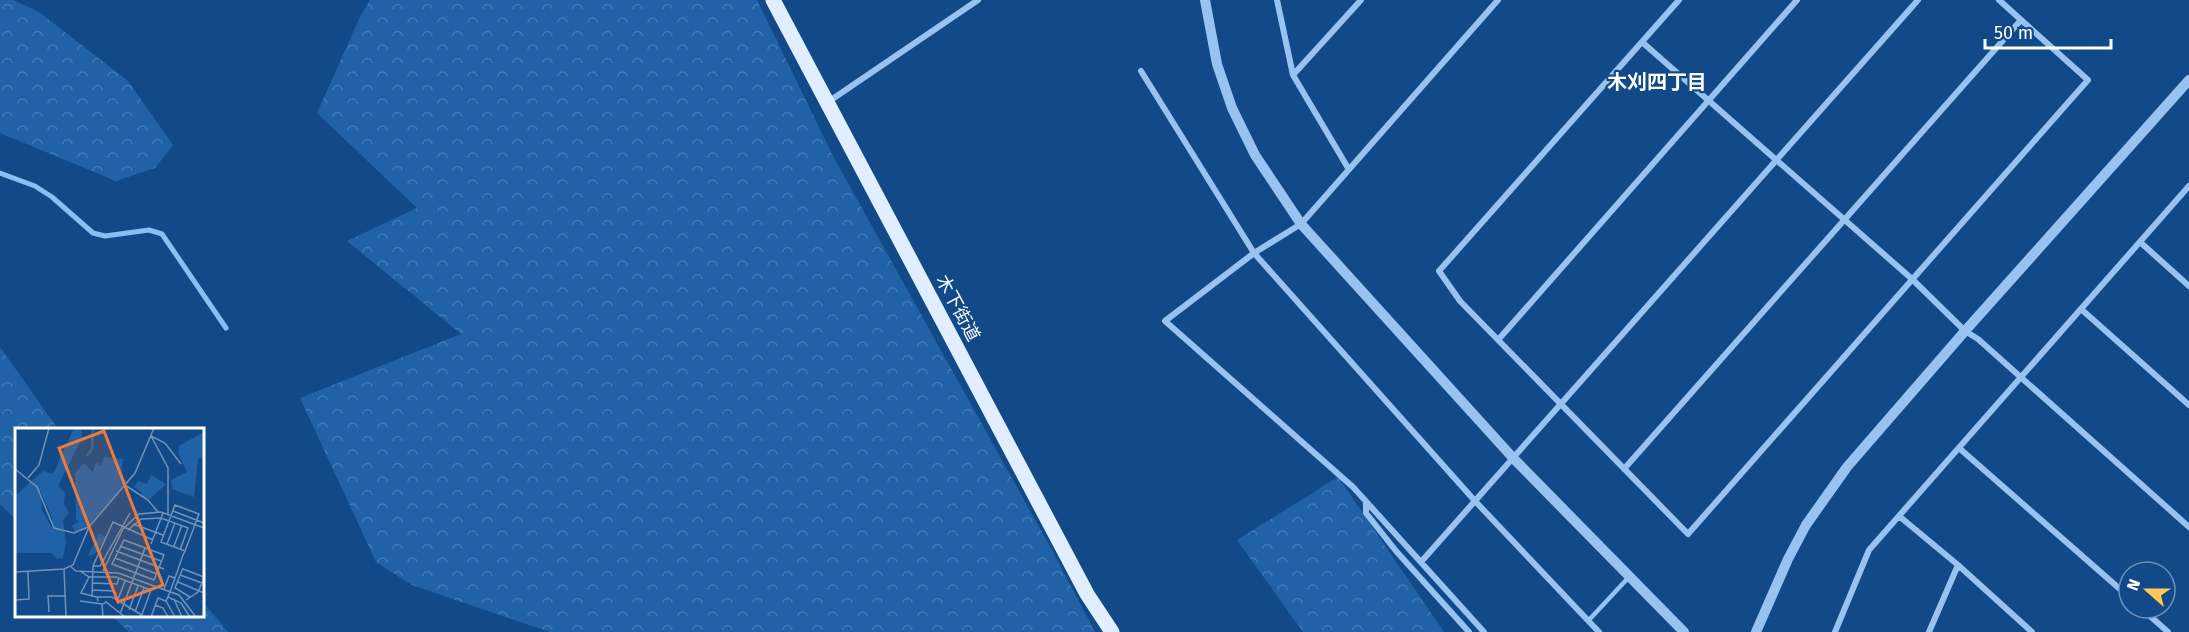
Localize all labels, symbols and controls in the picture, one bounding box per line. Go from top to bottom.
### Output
scale bar [1985,12,2111,50]
text: 50 m [1994,22,2033,44]
district label: 木刈四丁目 [1607,70,1707,94]
street label: 木下街道 [931,271,985,345]
inset map [15,428,204,617]
north arrow [2117,560,2177,620]
text: N [2123,576,2144,593]

